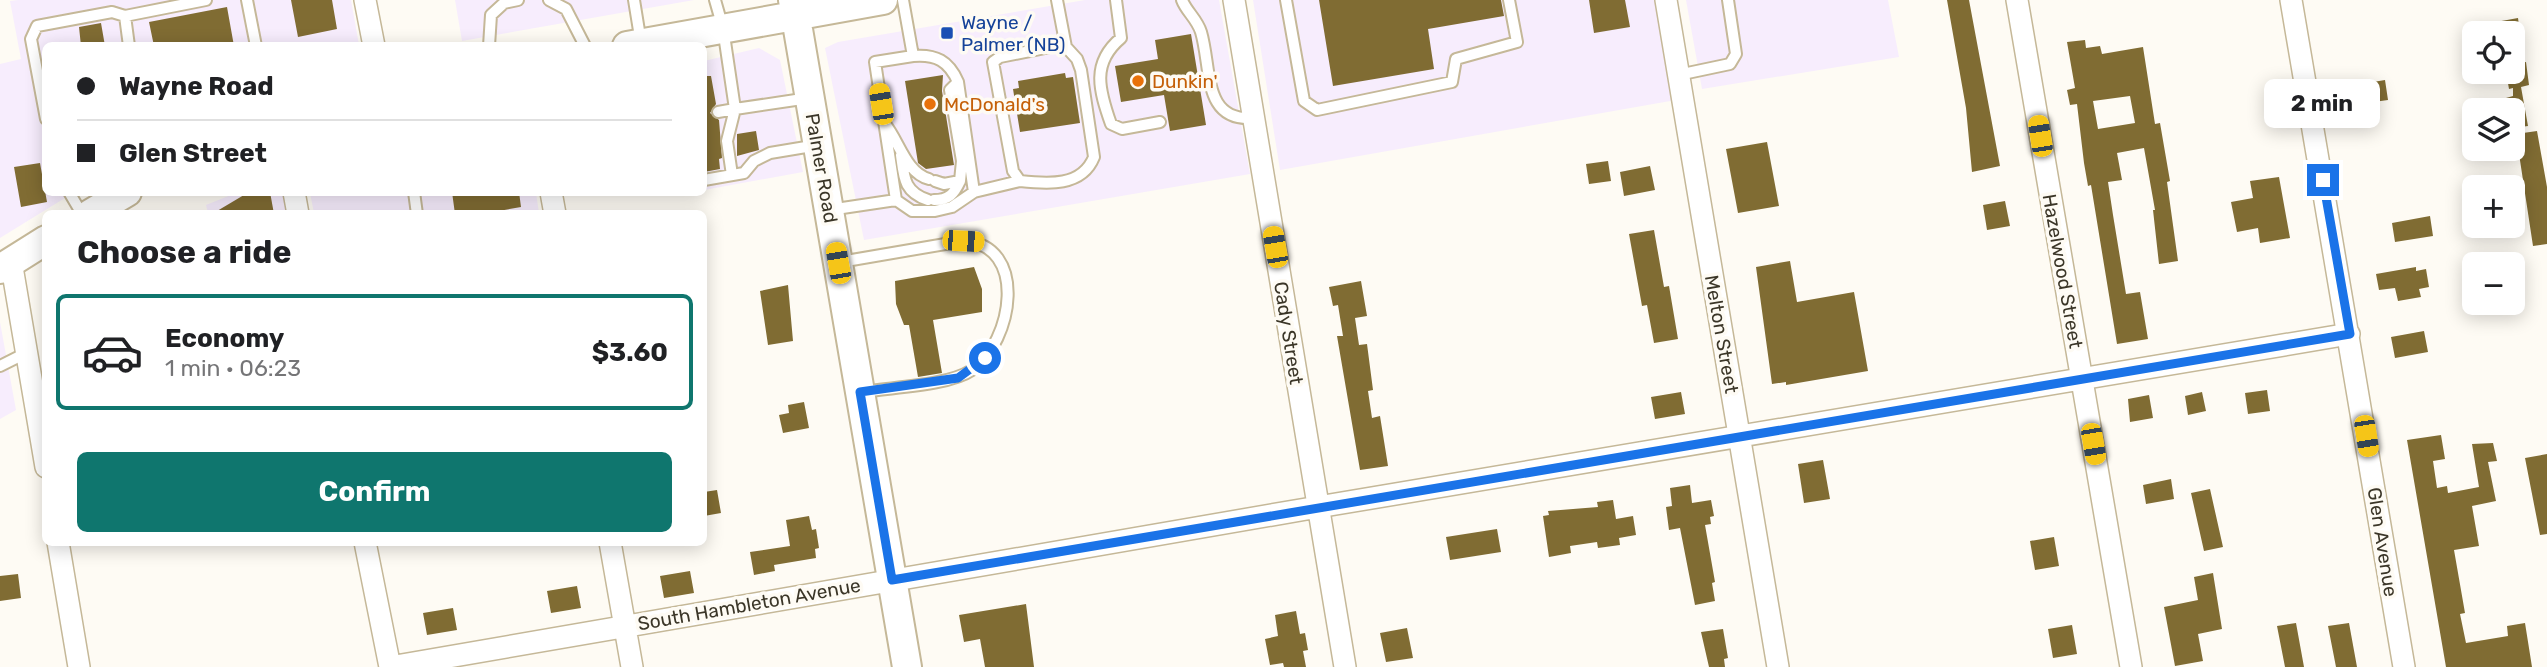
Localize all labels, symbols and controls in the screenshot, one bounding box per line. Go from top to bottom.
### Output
place label: Wayne / Palmer (NB) [961,11,1065,56]
map controls [2462,21,2525,315]
button: locate [2462,21,2525,84]
marker: Wayne / Palmer (NB) [939,25,955,41]
place label: Dunkin' [1152,70,1218,93]
text: Wayne Road [119,71,274,102]
marker: Dunkin' [1130,73,1146,89]
callout: 2 min [2265,78,2381,128]
car [868,82,895,126]
text: 2 min [2291,89,2353,117]
place label: McDonald's [944,93,1045,116]
marker: McDonald's [922,96,938,112]
button: layers [2462,98,2525,161]
street label: Palmer Road [801,111,842,225]
car [2027,114,2054,158]
text: Glen Street [119,138,267,169]
route end [2307,164,2339,196]
button: + [2462,175,2525,238]
street label: Hazelwood Street [2038,192,2088,351]
car [1262,224,1289,270]
car [942,229,985,253]
text: Choose a ride [77,233,291,271]
car [825,240,852,286]
button: − [2462,252,2525,315]
street label: Melton Street [1700,273,1743,396]
street label: Cady Street [1269,280,1308,387]
icon: car [81,321,144,384]
text: Economy [165,323,284,354]
text: $3.60 [592,337,668,368]
route start [969,342,1001,374]
text: 1 min · 06:23 [165,354,301,382]
car [2353,414,2380,458]
car [2080,421,2107,467]
button: Confirm [77,452,672,532]
street label: Glen Avenue [2363,486,2403,598]
street label: South Hambleton Avenue [636,574,862,635]

